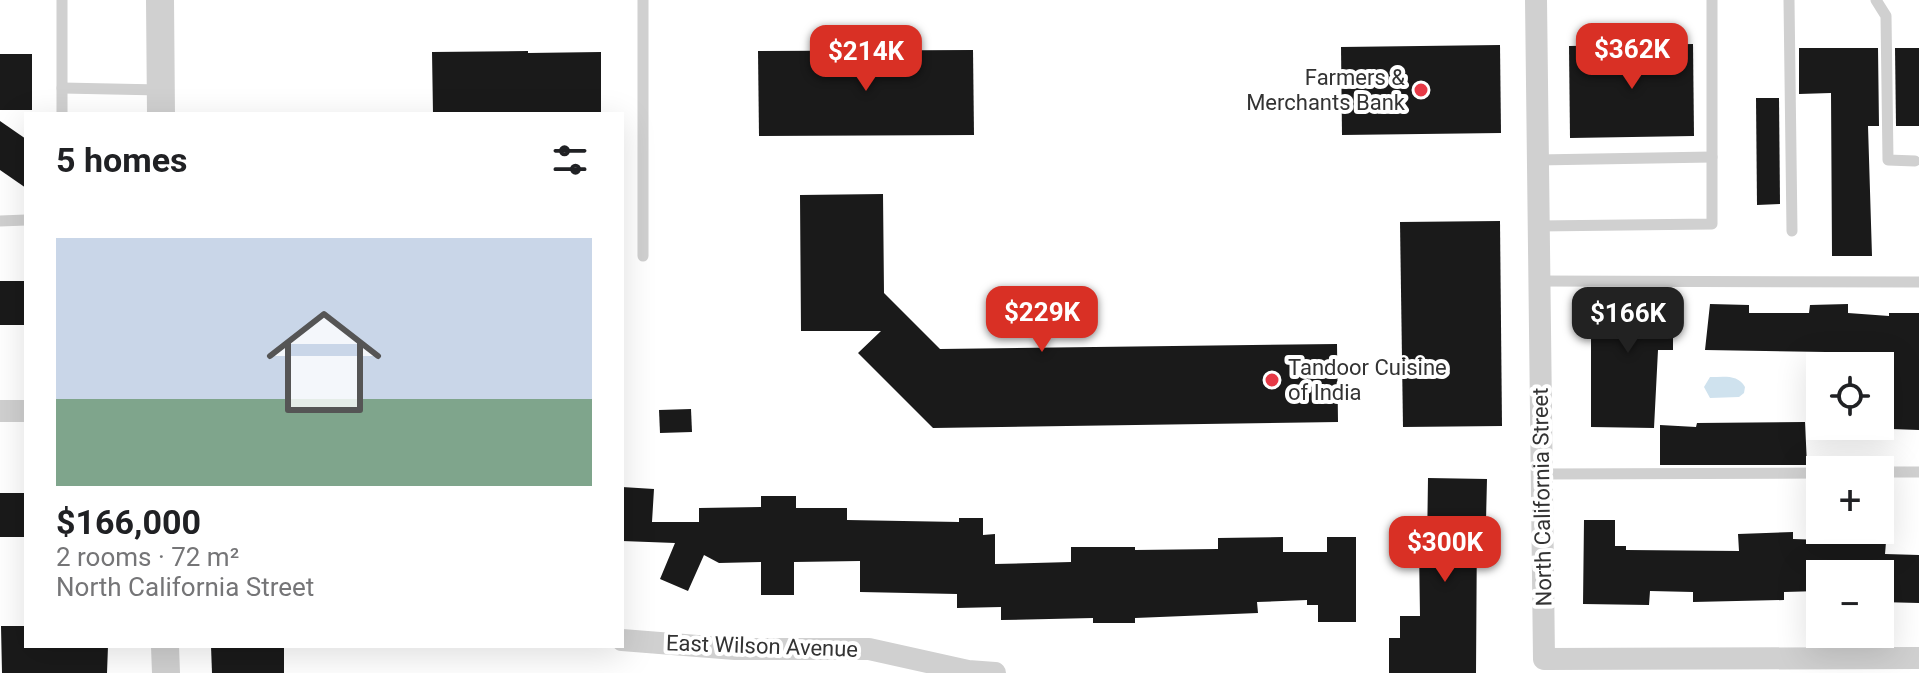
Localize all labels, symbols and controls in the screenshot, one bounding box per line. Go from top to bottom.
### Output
pin: $362K [1576,23,1688,91]
pin: $214K [810,25,922,93]
text: $362K [1594,34,1670,64]
text: $214K [828,36,904,66]
place label: Farmers & Merchants Bank [1246,65,1406,115]
marker: Farmers & Merchants Bank [1412,81,1430,99]
icon: filters [548,138,592,182]
text: 5 homes [56,140,187,180]
pin: $229K [986,286,1098,354]
pin: $166K [1572,287,1684,355]
icon: home [252,290,396,434]
text: $229K [1004,297,1080,327]
text: $166K [1590,298,1666,328]
map controls [1806,352,1894,648]
button: locate [1806,352,1894,440]
place label: Tandoor Cuisine of India [1288,355,1447,405]
marker: Tandoor Cuisine of India [1263,371,1281,389]
street label: North California Street [1528,387,1556,607]
button: + [1806,456,1894,544]
text: $166,000 [56,502,201,542]
pin: $300K [1389,516,1501,584]
text: $300K [1407,527,1483,557]
text: 2 rooms · 72 m² [56,542,239,572]
button: − [1806,560,1894,648]
text: North California Street [56,572,314,602]
street label: East Wilson Avenue [666,630,858,662]

